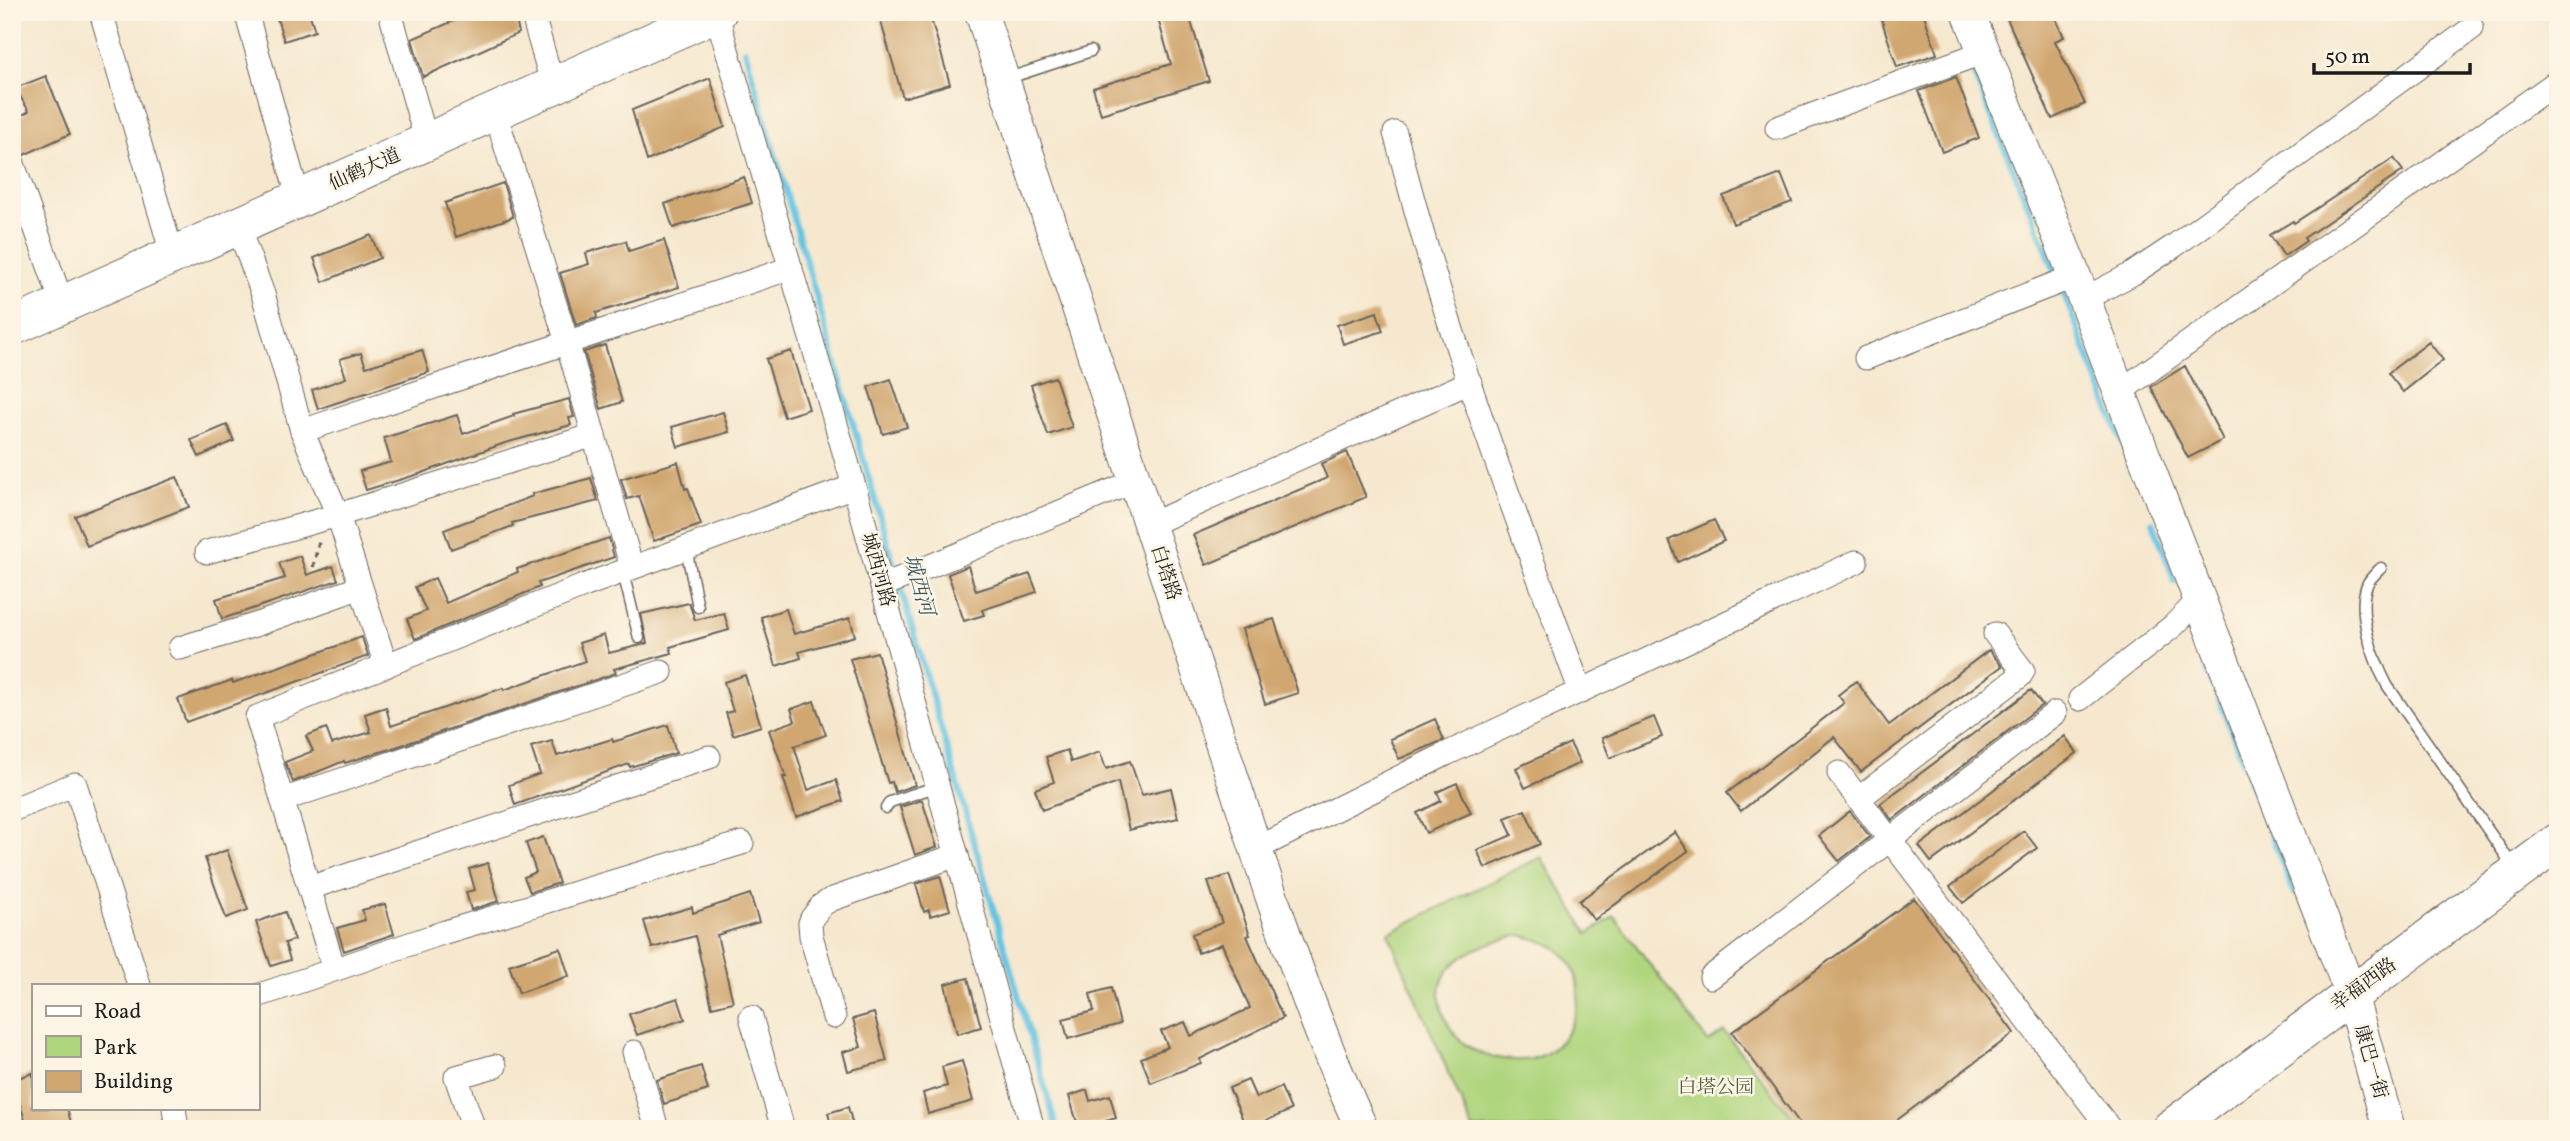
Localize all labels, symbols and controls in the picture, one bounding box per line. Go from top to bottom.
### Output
scale bar [2314,32,2470,76]
text: 50 m [2325,43,2370,72]
street label: 仙鹤大道 [325,143,405,197]
street label: 城西河路 [854,530,900,610]
street label: 白塔路 [1144,542,1186,604]
water label: 城西河 [895,551,942,623]
street label: 幸福西路 [2326,952,2402,1018]
legend [32,984,259,1110]
text: Road [94,998,141,1027]
street label: 康巴一街 [2347,1022,2393,1102]
text: Park [94,1034,137,1063]
text: Building [94,1068,173,1097]
park label: 白塔公园 [1678,1075,1754,1101]

